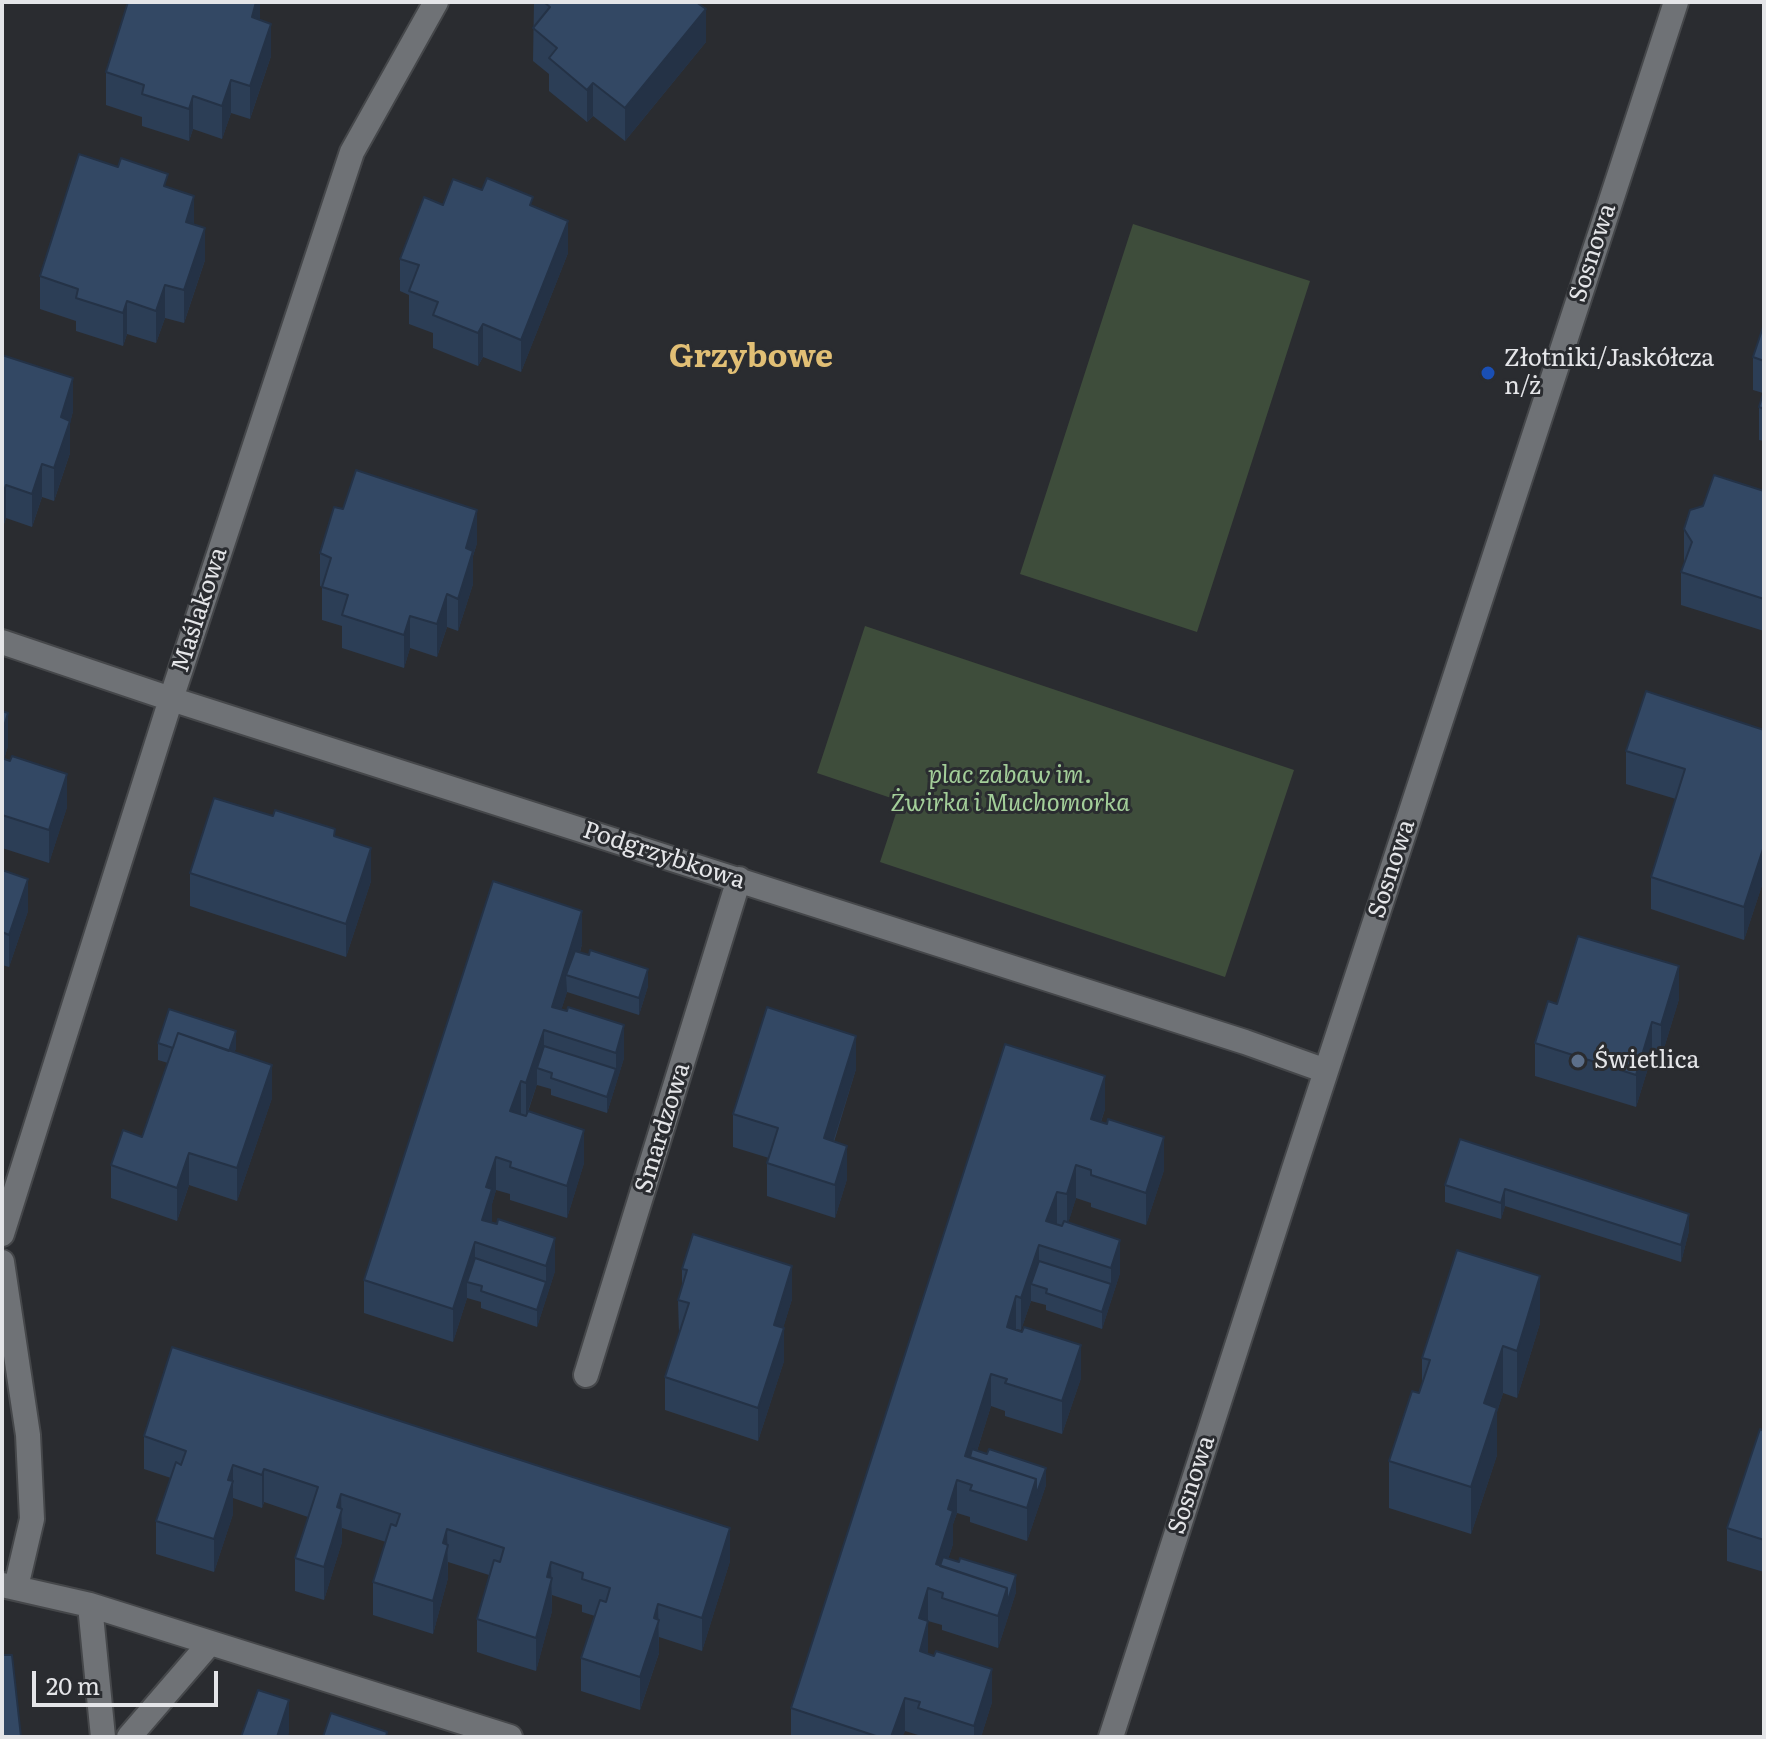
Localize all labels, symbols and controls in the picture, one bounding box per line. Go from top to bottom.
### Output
street label: Sosnowa [1564,200,1622,306]
district label: Grzybowe [669,339,833,377]
place label: Złotniki/Jaskółcza n/ż [1504,345,1714,401]
marker: Złotniki/Jaskółcza n/ż [1479,364,1497,382]
street label: Maślakowa [166,544,234,676]
park label: plac zabaw im. Żwirka i Muchomorka [890,762,1130,818]
street label: Podgrzybkowa [579,816,749,896]
street label: Sosnowa [1363,816,1421,922]
place label: Świetlica [1594,1047,1699,1075]
marker: Świetlica [1569,1052,1587,1070]
street label: Smardzowa [630,1059,696,1197]
street label: Sosnowa [1163,1432,1221,1538]
scale bar [36,1655,222,1705]
text: 20 m [46,1667,100,1702]

